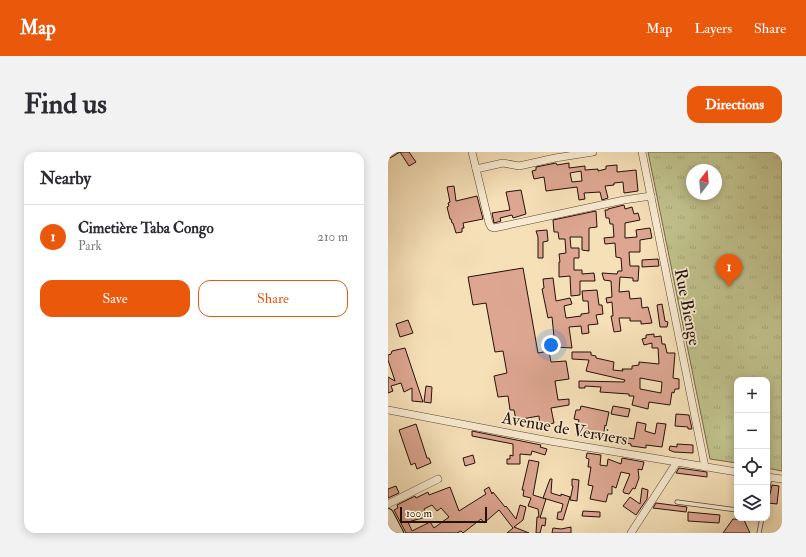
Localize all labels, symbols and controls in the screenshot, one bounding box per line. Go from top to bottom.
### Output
text: Map [20,16,56,40]
text: Map [646,20,672,37]
text: Layers [694,20,732,37]
text: Share [754,20,786,37]
button: Directions [687,86,782,123]
text: Find us [24,87,107,122]
north arrow [686,164,722,200]
text: Nearby [40,168,91,189]
text: Cimetière Taba Congo [78,219,214,238]
text: 1 [51,229,55,245]
text: 210 m [317,229,348,245]
text: Park [78,238,102,254]
pin: 1 [716,254,742,287]
street label: Rue Bienge [670,267,705,348]
button: Save [40,280,190,317]
button: Share [198,280,348,317]
your location [541,335,561,355]
map controls [734,377,770,521]
button: + [734,377,770,413]
street label: Avenue de Verviers [500,407,629,450]
button: − [734,413,770,449]
button: locate [734,449,770,485]
button: layers [734,485,770,521]
scale bar [400,505,487,524]
text: 100 m [406,507,432,520]

